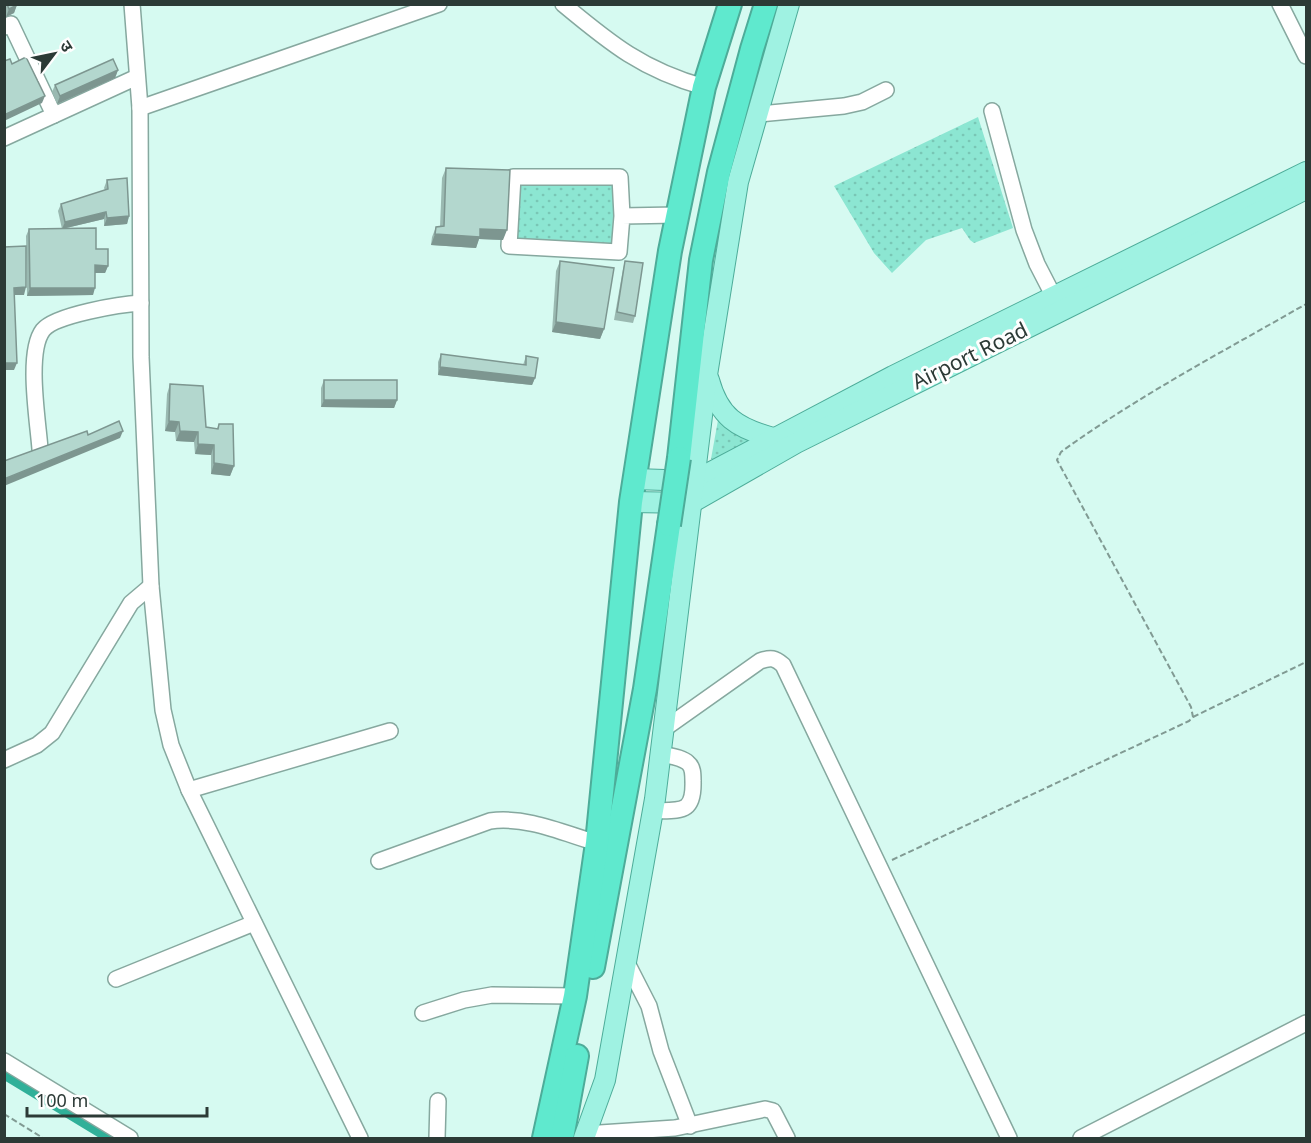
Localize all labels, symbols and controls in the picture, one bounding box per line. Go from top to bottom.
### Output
north arrow [24,24,84,84]
text: उ [55,36,79,56]
street label: Airport Road [907,315,1032,395]
scale bar [27,1080,207,1118]
text: 100 m [36,1088,88,1112]

